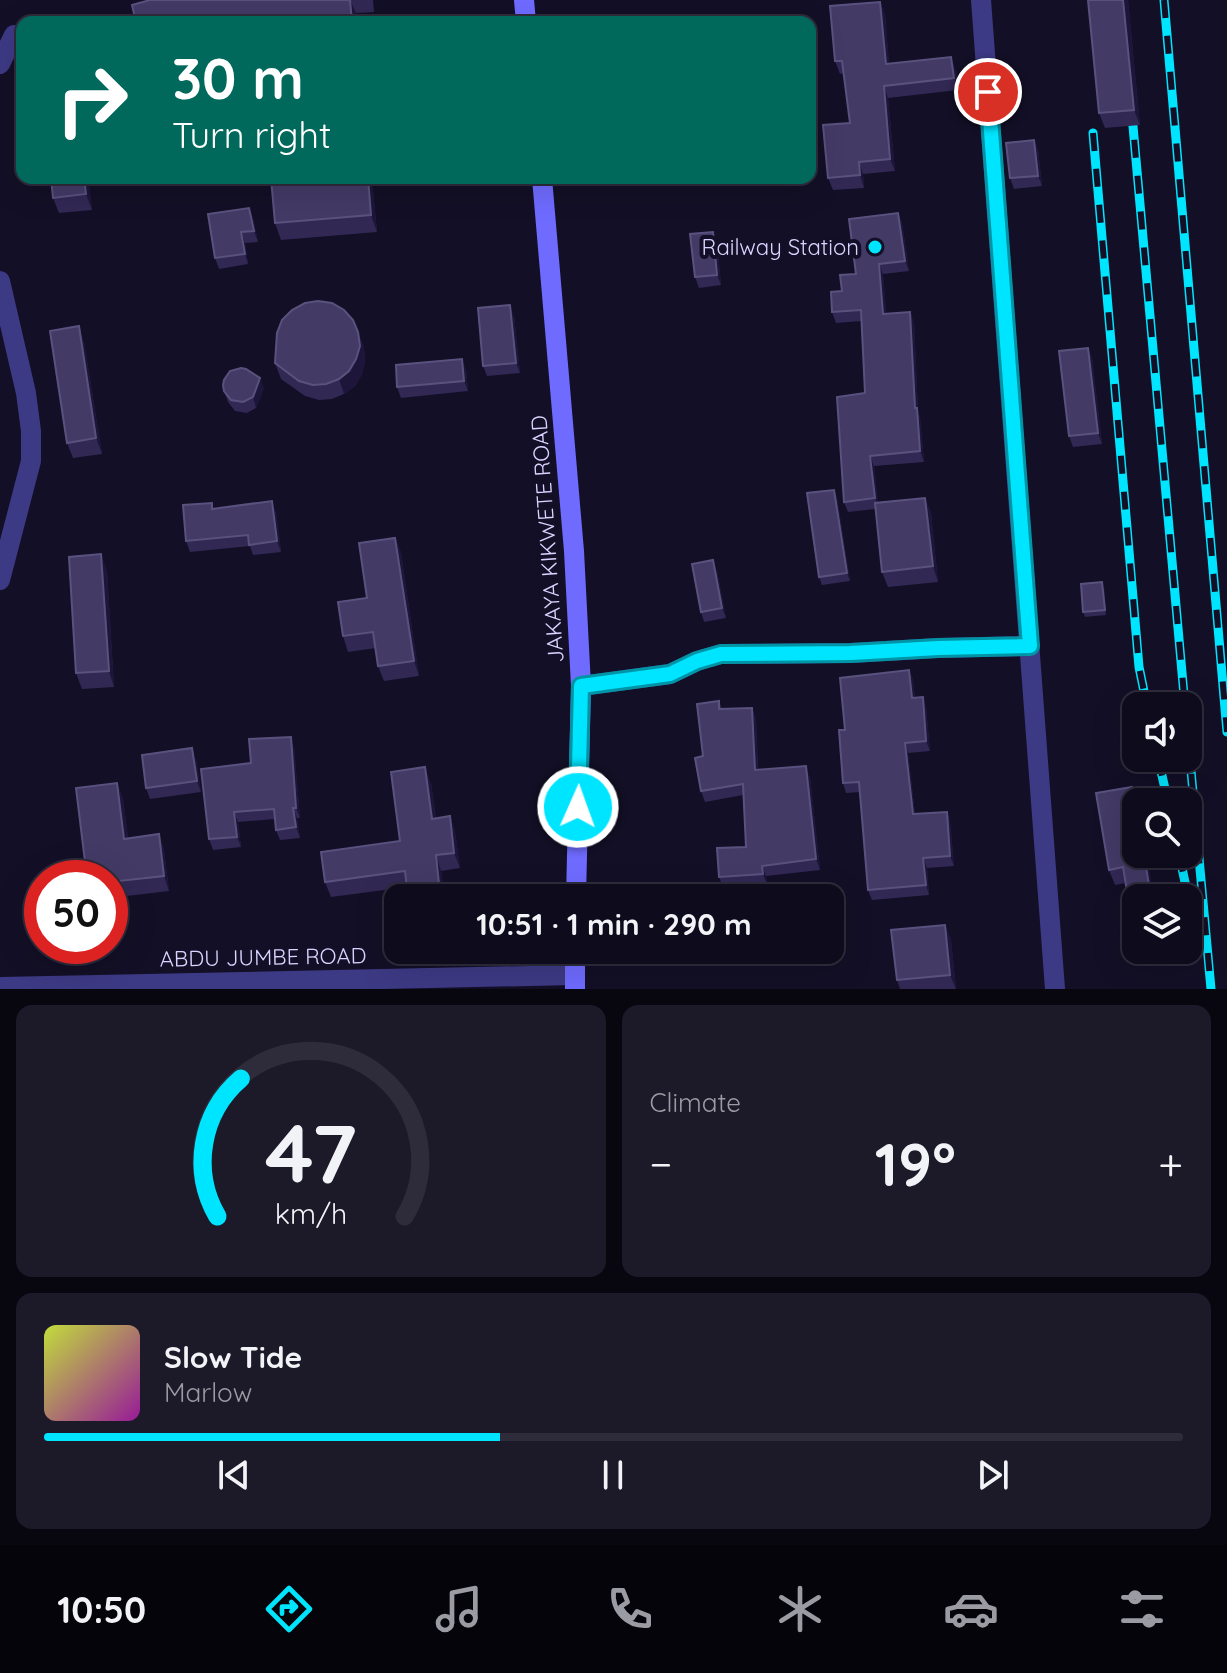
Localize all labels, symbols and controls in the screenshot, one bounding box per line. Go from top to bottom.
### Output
text: 30 m [172,43,304,113]
icon: right [40,48,144,152]
pin [954,58,1022,126]
icon: arrive [966,70,1010,114]
text: Turn right [172,112,331,157]
place label: Railway Station [702,233,859,261]
marker: Railway Station [866,238,884,256]
street label: JAKAYA KIKWETE ROAD [524,414,570,664]
map controls [1122,692,1202,964]
button: sound [1122,692,1202,772]
position arrow [536,765,620,849]
button: search [1122,788,1202,868]
speed limit sign: 50 [24,860,128,964]
button: layers [1122,884,1202,964]
text: 10:51 · 1 min · 290 m [476,905,752,943]
street label: ABDU JUMBE ROAD [159,941,367,973]
text: Climate [650,1086,741,1119]
text: 47 [265,1100,357,1204]
text: 19° [875,1126,956,1201]
text: − [650,1136,672,1191]
text: + [1158,1136,1183,1191]
text: km/h [274,1195,347,1231]
text: Slow Tide [164,1338,302,1376]
text: Marlow [164,1376,252,1409]
icon: previous [212,1453,256,1497]
icon: pause [591,1453,635,1497]
icon: next [971,1453,1015,1497]
icon: directions [261,1581,317,1637]
icon: music [431,1581,487,1637]
icon: phone [602,1581,658,1637]
icon: climate [772,1581,828,1637]
icon: car [943,1581,999,1637]
icon: filters [1114,1581,1170,1637]
text: 10:50 [57,1587,146,1632]

